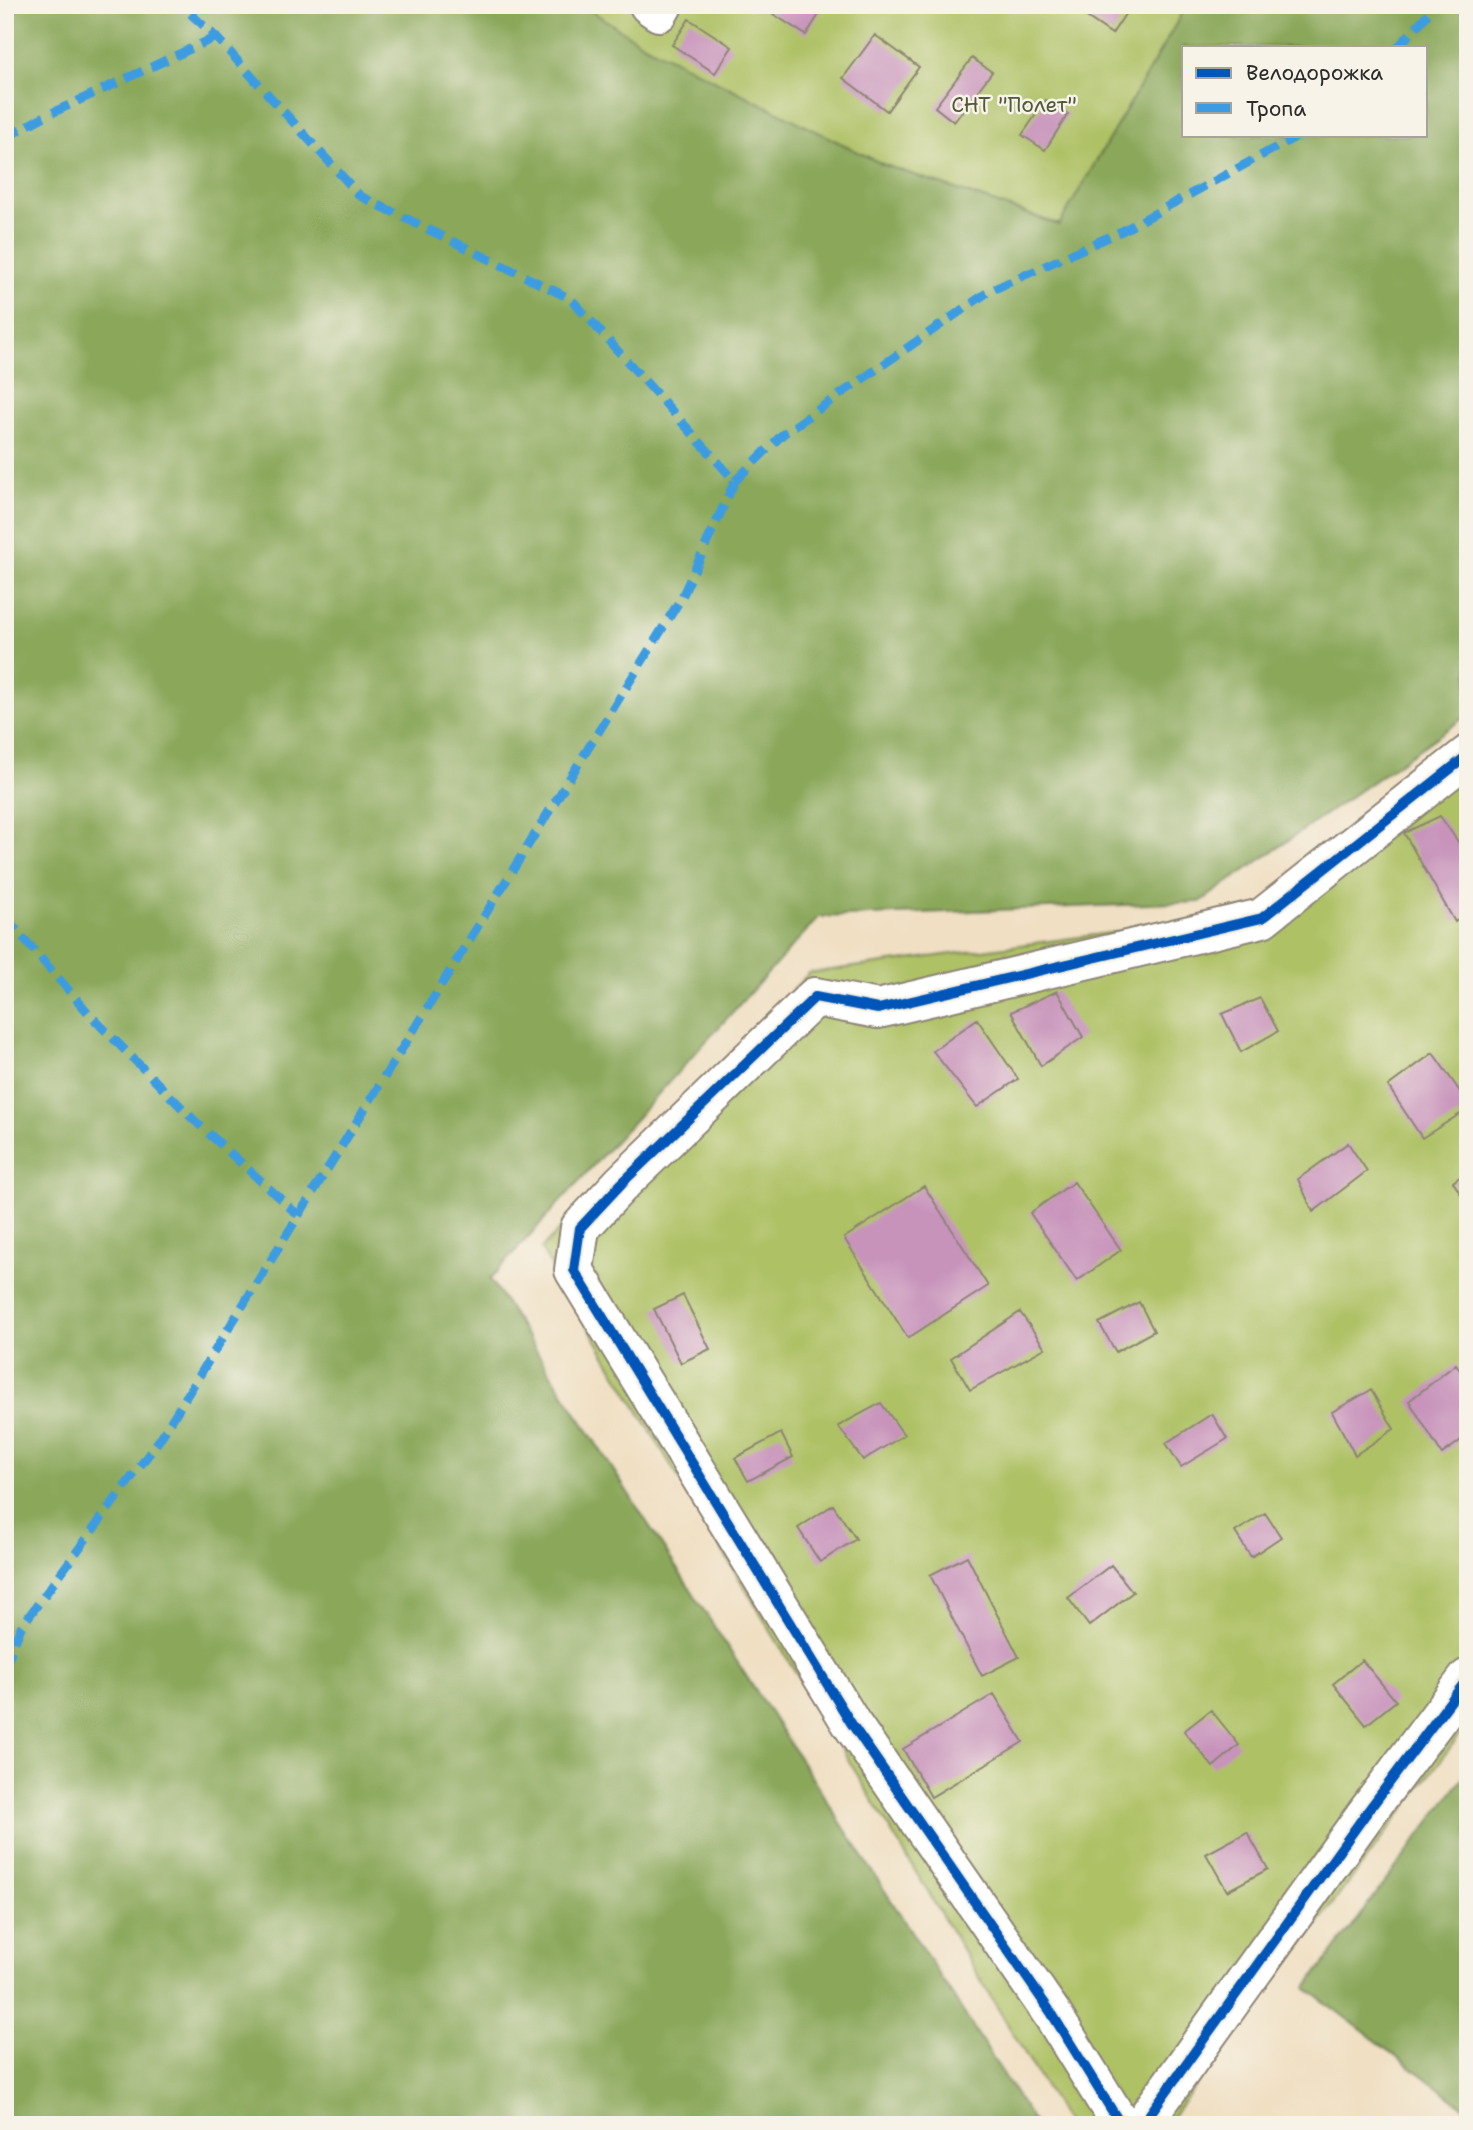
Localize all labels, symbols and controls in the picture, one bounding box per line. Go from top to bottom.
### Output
legend [1182,46,1428,136]
text: Велодорожка [1246,59,1383,87]
park label: СНТ "Полет" [951,91,1077,119]
text: Тропа [1246,95,1306,123]

